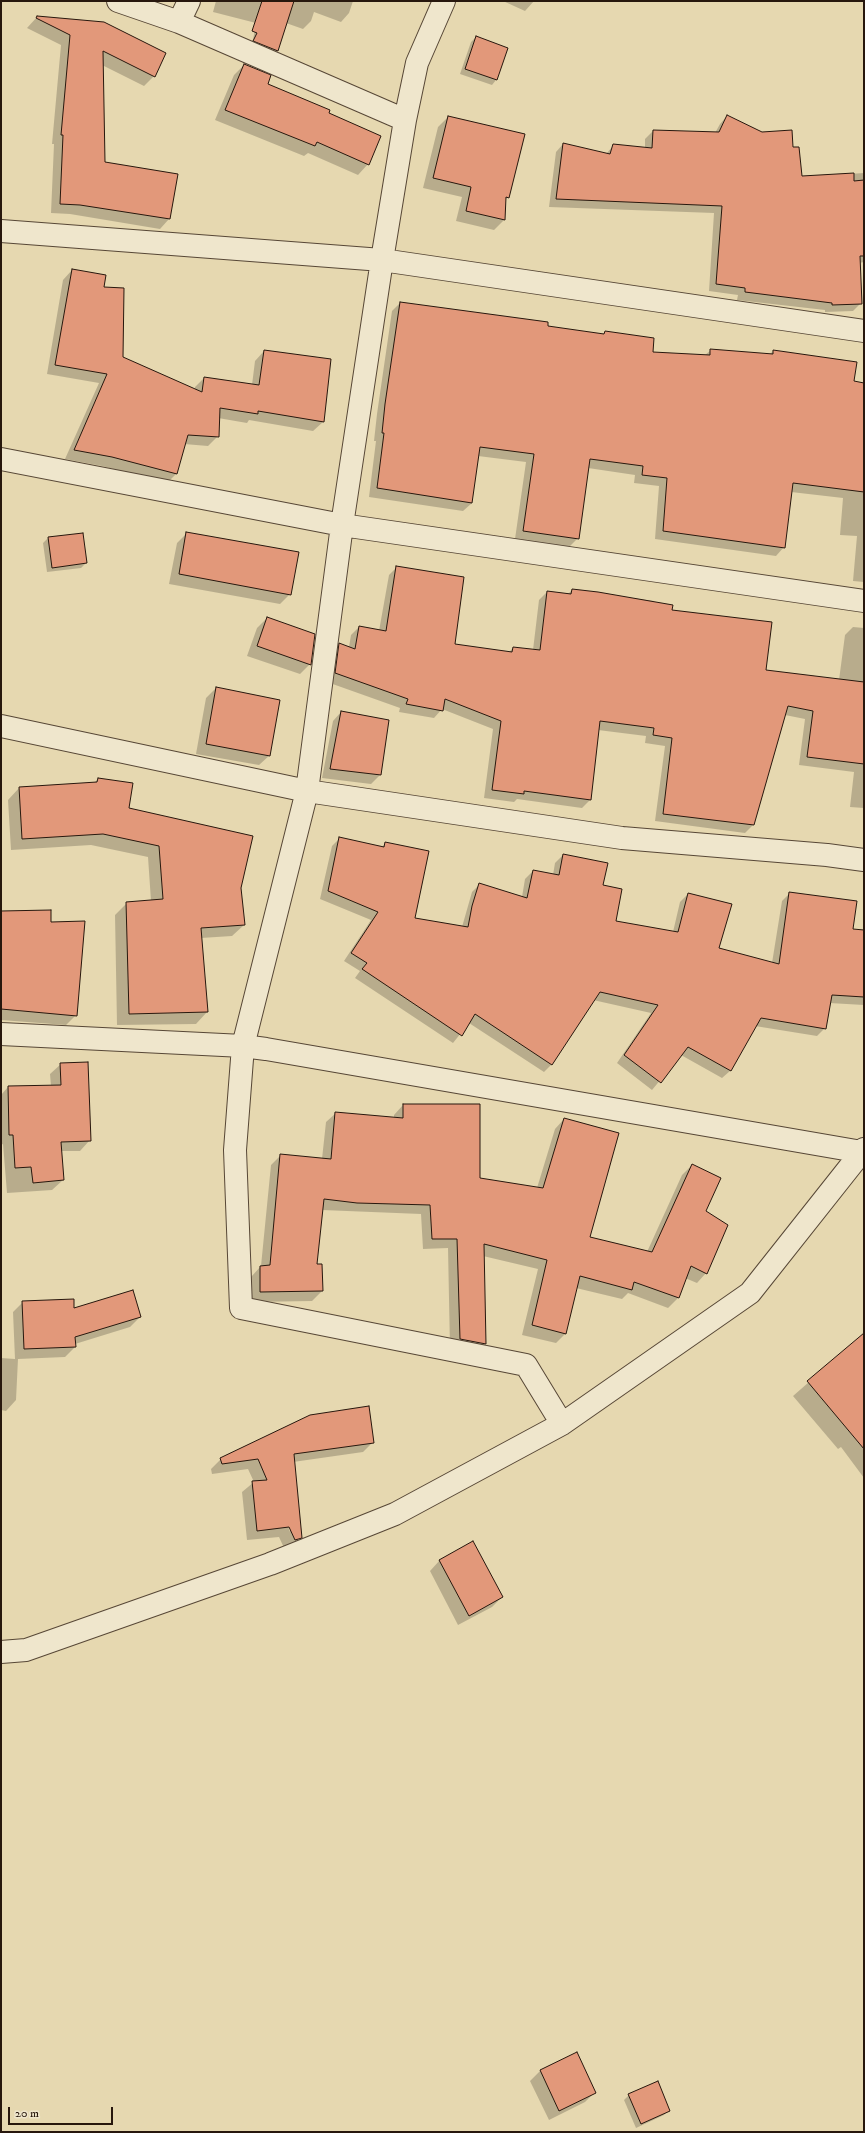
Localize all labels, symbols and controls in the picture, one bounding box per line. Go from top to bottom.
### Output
scale bar [10,2099,115,2125]
text: 20 m [15,2106,39,2121]

